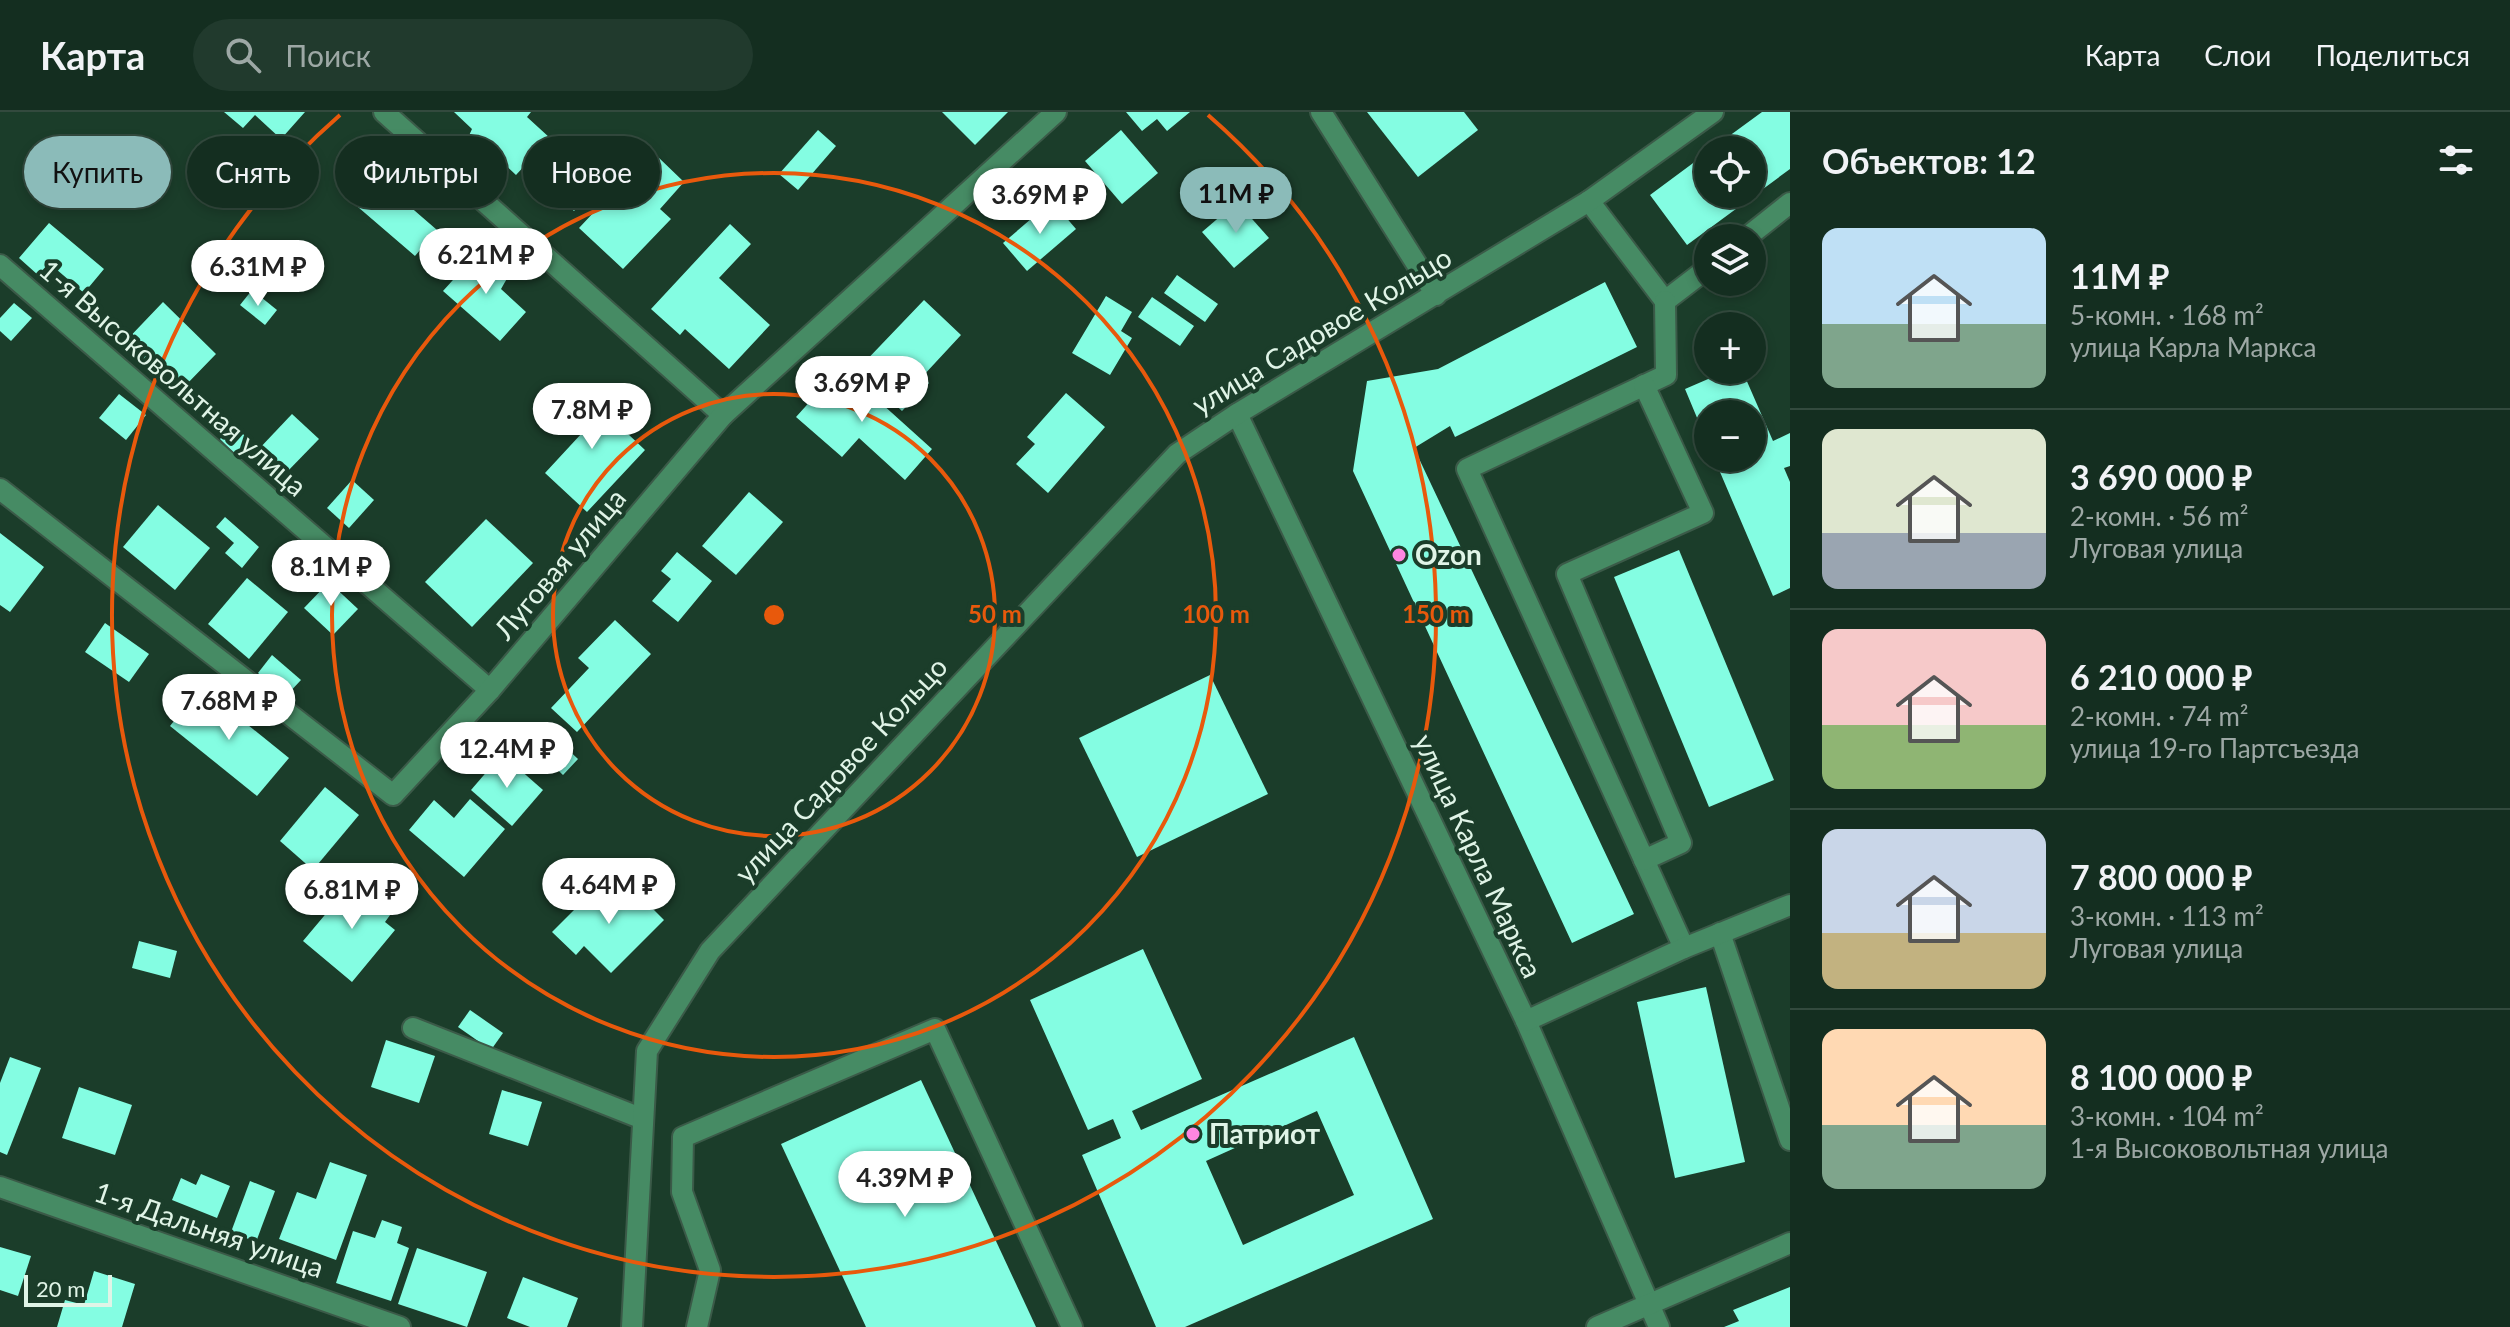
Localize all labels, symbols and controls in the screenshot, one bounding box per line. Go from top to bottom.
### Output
search box [193,19,753,91]
text: Карта [40,32,145,78]
icon: search [221,33,265,77]
text: Поиск [285,37,371,73]
text: Карта [2085,38,2160,72]
text: Слои [2204,38,2271,72]
text: Поделиться [2315,38,2470,72]
chip: Купить [24,136,171,208]
chip: Снять [187,136,319,208]
chip: Фильтры [335,136,507,208]
chip: Новое [523,136,660,208]
map controls [1694,136,1766,472]
button: locate [1694,136,1766,208]
icon: filters [2434,138,2478,182]
text: Объектов: 12 [1822,140,2036,181]
pin: 11M ₽ [1180,167,1292,235]
pin: 3.69M ₽ [966,168,1114,236]
text: 11M ₽ [1198,177,1274,209]
text: 3.69M ₽ [991,178,1089,210]
button: layers [1694,224,1766,296]
pin: 6.21M ₽ [412,228,560,296]
text: 6.21M ₽ [437,238,535,270]
street label: улица Садовое Кольцо [1186,239,1457,421]
pin: 6.31M ₽ [184,240,332,308]
text: 6.31M ₽ [209,250,307,282]
street label: 1-я Высоковольтная улица [33,252,314,503]
text: 11M ₽ [2070,255,2170,296]
icon: home [1886,260,1982,356]
text: 5-комн. · 168 m² [2070,299,2264,331]
button: + [1694,312,1766,384]
text: улица Карла Маркса [2070,331,2316,363]
pin: 3.69M ₽ [788,356,936,424]
text: 3.69M ₽ [813,366,911,398]
pin: 7.8M ₽ [527,383,657,451]
text: 7.8M ₽ [551,393,633,425]
button: − [1694,400,1766,472]
text: 3 690 000 ₽ [2070,456,2253,497]
icon: home [1886,461,1982,557]
street label: Луговая улица [486,481,632,646]
text: 2-комн. · 56 m² [2070,500,2249,532]
text: Луговая улица [2070,532,2243,564]
place label: Ozon [1415,537,1482,571]
pin: 8.1M ₽ [266,540,396,608]
marker: Ozon [1390,546,1408,564]
text: 8.1M ₽ [290,550,372,582]
text: 50 m [968,599,1022,628]
text: 100 m [1182,599,1250,628]
text: 150 m [1402,599,1470,628]
centre of rings [760,601,788,629]
street label: улица Садовое Кольцо [727,649,954,889]
text: 6 210 000 ₽ [2070,656,2253,697]
icon: home [1886,661,1982,757]
pin: 7.68M ₽ [155,674,303,742]
text: 7.68M ₽ [180,684,278,716]
text: 2-комн. · 74 m² [2070,700,2249,732]
pin: 12.4M ₽ [433,722,581,790]
street label: улица Карла Маркса [1407,728,1550,983]
text: 12.4M ₽ [458,732,556,764]
text: улица 19-го Партсъезда [2070,732,2359,764]
text: 7 800 000 ₽ [2070,856,2253,897]
pin: 4.64M ₽ [535,858,683,926]
icon: home [1886,861,1982,957]
pin: 6.81M ₽ [278,863,426,931]
text: 4.64M ₽ [560,868,658,900]
text: 6.81M ₽ [303,873,401,905]
text: 3-комн. · 113 m² [2070,900,2264,932]
text: Луговая улица [2070,932,2243,964]
text: 8 100 000 ₽ [2070,1056,2253,1097]
icon: home [1886,1061,1982,1157]
text: 3-комн. · 104 m² [2070,1100,2264,1132]
place label: Патриот [1209,1116,1321,1150]
marker: Патриот [1184,1125,1202,1143]
text: 1-я Высоковольтная улица [2070,1132,2388,1164]
pin: 4.39M ₽ [831,1151,979,1219]
text: 4.39M ₽ [856,1161,954,1193]
street label: 1-я Дальняя улица [90,1174,328,1284]
scale bar [24,1271,112,1307]
text: 20 m [36,1275,85,1302]

